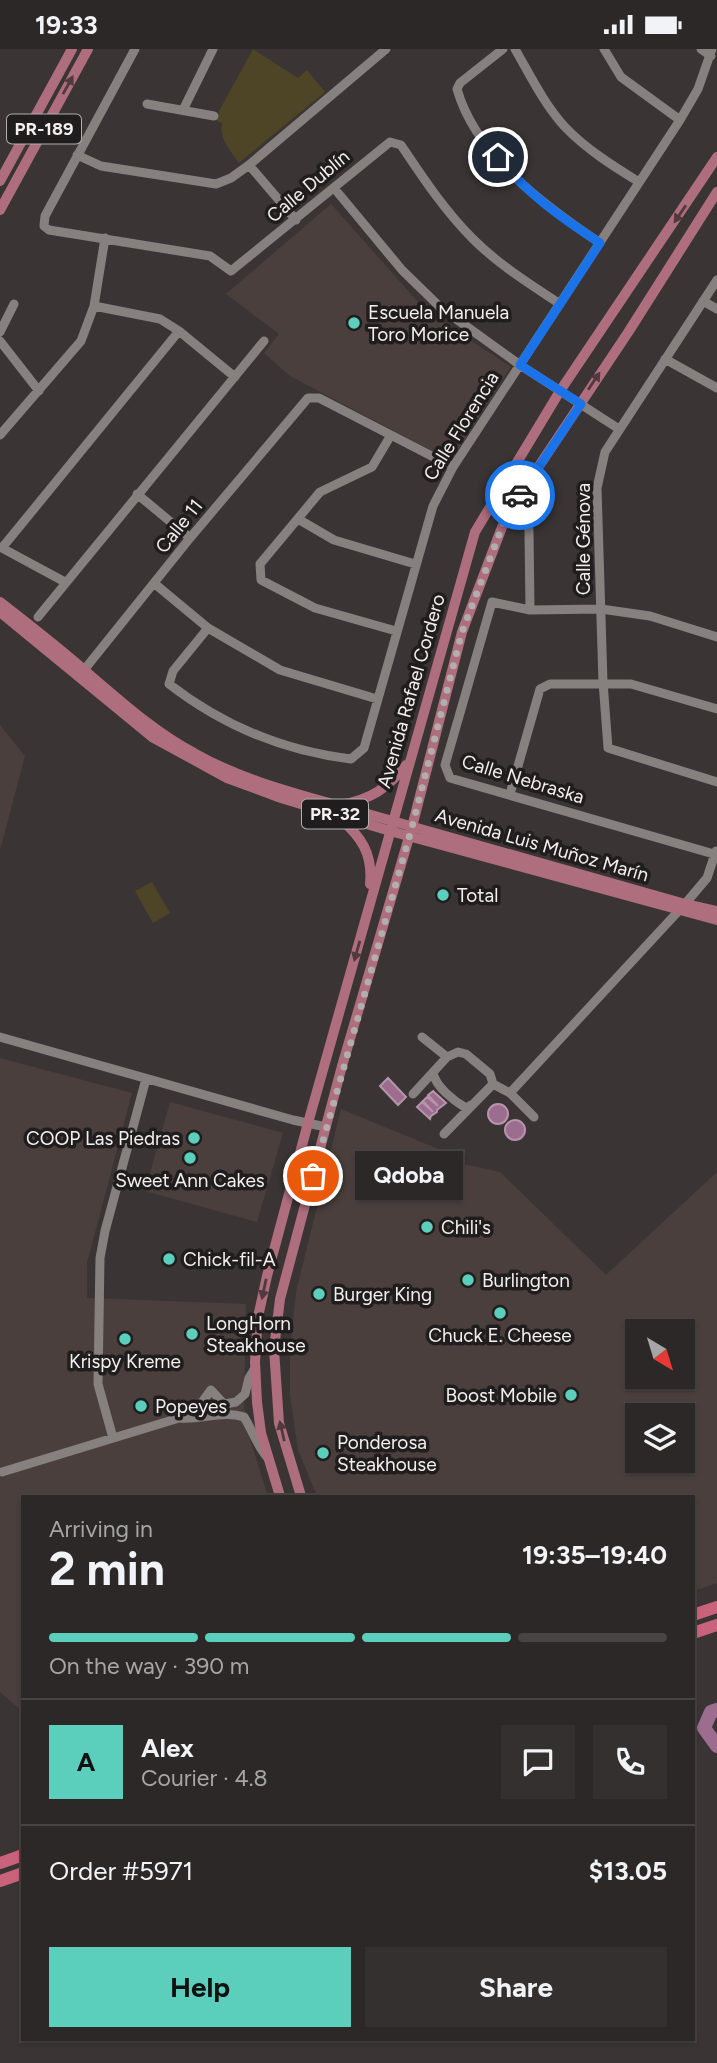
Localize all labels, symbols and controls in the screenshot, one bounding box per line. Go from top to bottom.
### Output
text: 19:33 [35,9,98,41]
one-way arrow [62,75,74,95]
road number: PR-189 [7,115,81,143]
pin [468,127,528,187]
icon: home [479,138,517,176]
street label: Calle Dublín [262,145,354,227]
one-way arrow [673,204,686,224]
place label: Escuela Manuela Toro Morice [368,301,509,346]
marker: Escuela Manuela Toro Morice [346,315,362,331]
street label: Calle Florencia [418,367,504,485]
one-way arrow [588,372,601,391]
courier [485,460,555,530]
icon: car [501,476,539,514]
street label: Calle Génova [572,483,595,595]
street label: Calle 11 [150,494,208,558]
street label: Avenida Rafael Cordero [372,591,450,791]
street label: Calle Nebraska [459,749,587,809]
road number: PR-32 [302,799,368,829]
street label: Avenida Luis Muñoz Marín [433,803,651,887]
place label: Total [457,884,498,907]
marker: Total [435,887,451,903]
one-way arrow [351,941,362,963]
place label: COOP Las Piedras [26,1127,180,1150]
marker: COOP Las Piedras [186,1130,202,1146]
pin [283,1146,343,1206]
marker: Sweet Ann Cakes [182,1150,198,1166]
callout: Qdoba [355,1151,464,1201]
icon: bag [294,1157,332,1195]
text: Qdoba [373,1161,445,1189]
place label: Sweet Ann Cakes [115,1169,265,1192]
place label: Chili's [441,1216,491,1239]
marker: Chili's [419,1219,435,1235]
place label: Chick-fil-A [183,1248,276,1271]
marker: Chick-fil-A [161,1251,177,1267]
place label: Burlington [482,1269,570,1292]
marker: Burlington [460,1272,476,1288]
one-way arrow [258,1278,269,1300]
place label: Burger King [333,1283,432,1306]
marker: Burger King [311,1286,327,1302]
marker: Chuck E. Cheese [492,1305,508,1321]
place label: LongHorn Steakhouse [206,1312,306,1357]
north arrow [625,1319,695,1389]
map controls [625,1319,695,1473]
place label: Chuck E. Cheese [428,1324,572,1347]
marker: LongHorn Steakhouse [184,1326,200,1342]
marker: Krispy Kreme [117,1331,133,1347]
place label: Krispy Kreme [69,1350,181,1373]
place label: Boost Mobile [445,1384,557,1407]
marker: Boost Mobile [563,1387,579,1403]
place label: Popeyes [155,1395,227,1418]
marker: Popeyes [133,1398,149,1414]
button: layers [625,1403,695,1473]
one-way arrow [276,1420,287,1442]
place label: Ponderosa Steakhouse [337,1431,437,1476]
marker: Ponderosa Steakhouse [315,1445,331,1461]
text: Arriving in [49,1515,153,1543]
text: 19:35–19:40 [522,1539,667,1571]
text: 2 min [49,1541,165,1597]
text: On the way · 390 m [49,1652,249,1680]
button: chat [501,1725,575,1799]
button: phone [593,1725,667,1799]
text: Alex [141,1732,194,1764]
text: A [77,1746,95,1778]
text: Courier · 4.8 [141,1764,268,1792]
text: Order #5971 [49,1855,193,1887]
text: $13.05 [589,1855,667,1887]
button: Help [49,1947,351,2027]
button: Share [365,1947,667,2027]

